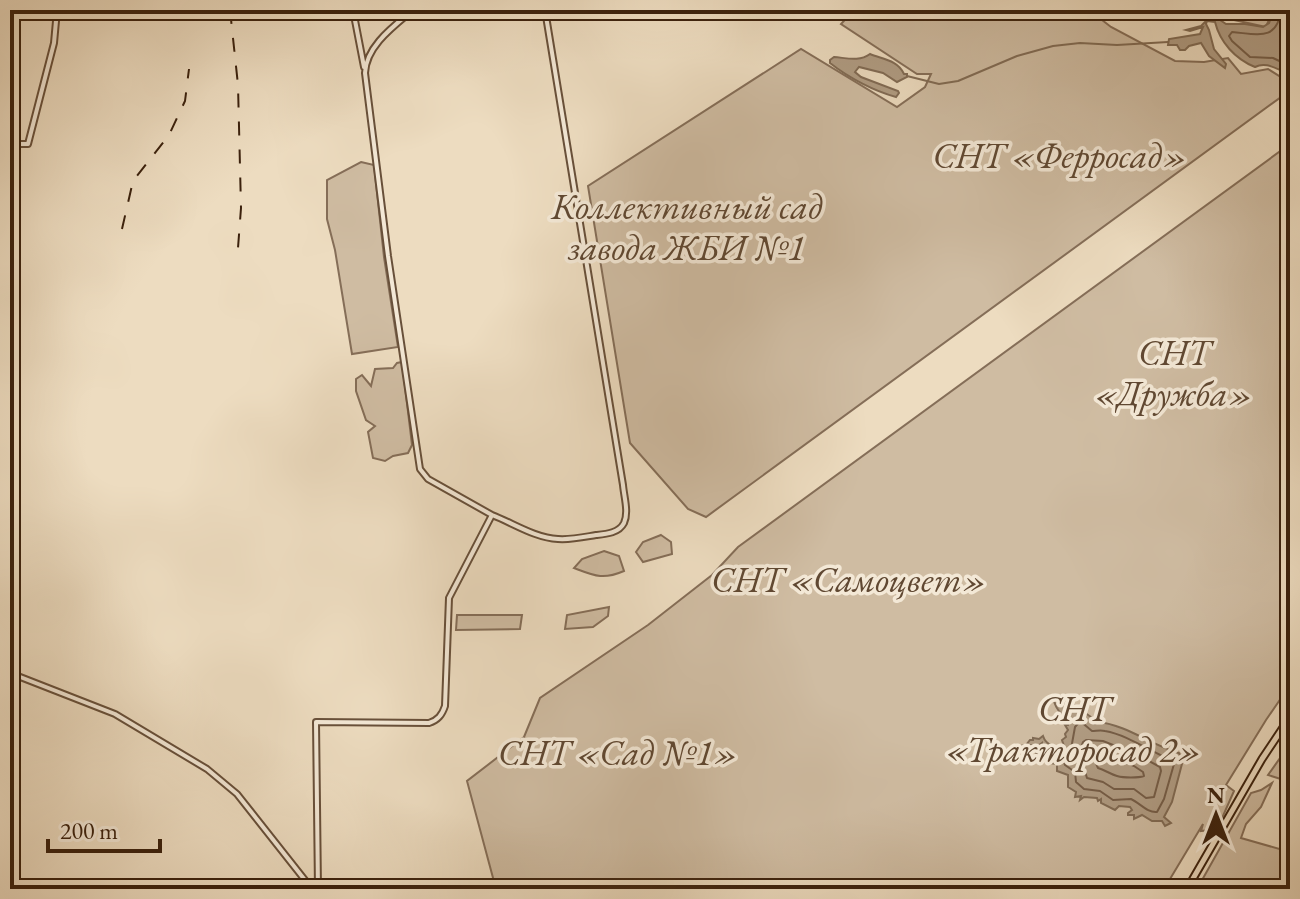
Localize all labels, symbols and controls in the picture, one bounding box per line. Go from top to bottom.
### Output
park label: СНТ «Ферросад» [933,132,1187,179]
park label: Коллективный сад завода ЖБИ №1 [550,183,823,271]
park label: СНТ «Дружба» [1095,329,1253,417]
park label: СНТ «Самоцвет» [711,556,987,603]
park label: СНТ «Тракторосад 2» [946,685,1202,773]
park label: СНТ «Сад №1» [498,729,738,776]
north arrow [1176,775,1256,855]
text: N [1207,781,1225,810]
scale bar [48,803,160,853]
text: 200 m [60,815,118,846]

